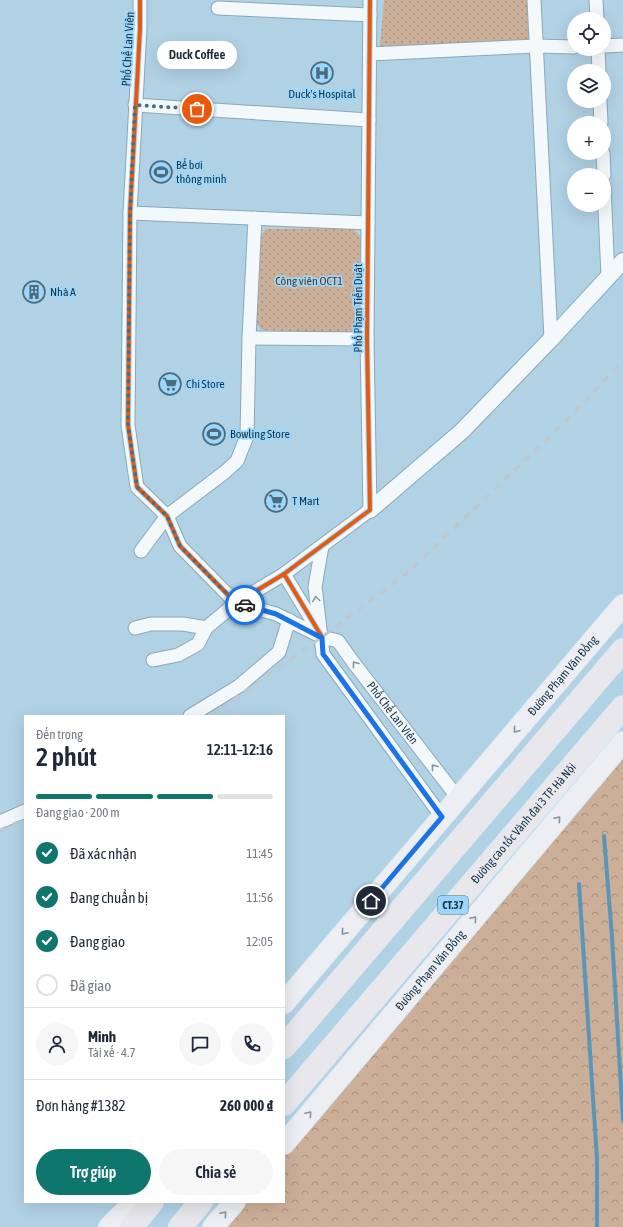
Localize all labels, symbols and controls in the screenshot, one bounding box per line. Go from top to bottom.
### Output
street label: Phố Chế Lan Viên [119,11,137,87]
map controls [567,12,611,212]
button: locate [567,12,611,56]
callout: Duck Coffee [157,41,237,69]
text: Duck Coffee [169,47,225,62]
hospital icon: Duck's Hospital [309,60,335,86]
button: layers [567,64,611,108]
place label: Duck's Hospital [288,87,357,101]
pin [180,92,214,126]
icon: bag [186,98,208,120]
button: + [567,116,611,160]
place label: Bể bơi thông minh [176,158,227,186]
sports icon: Bể bơi thông minh [148,159,174,185]
button: − [567,168,611,212]
street label: Phố Phạm Tiến Duật [351,263,365,352]
park label: Công viên OCT1 [275,274,343,288]
building icon: Nhà A [21,279,47,305]
place label: Nhà A [50,285,76,299]
supermarket icon: Chi Store [157,371,183,397]
place label: Chi Store [186,377,225,391]
sports icon: Bowling Store [201,421,227,447]
place label: Bowling Store [230,427,290,441]
supermarket icon: T Mart [263,488,289,514]
place label: T Mart [292,494,320,508]
courier [225,585,265,625]
icon: car [234,594,256,616]
one-way arrow [312,596,321,602]
street label: Đường Phạm Văn Đồng [525,632,601,718]
one-way arrow [353,662,360,669]
street label: Phố Chế Lan Viên [364,679,421,747]
one-way arrow [513,725,520,733]
text: Đến trong [36,727,83,742]
text: 12:11–12:16 [207,741,273,758]
text: 2 phút [36,742,97,772]
street label: Đường cao tốc Vành đai 3 TP. Hà Nội [468,760,579,887]
one-way arrow [432,765,439,772]
text: Đang giao · 200 m [36,805,120,820]
one-way arrow [554,816,561,824]
icon: check [36,842,58,864]
text: Đã xác nhận [70,845,137,862]
text: 11:45 [246,846,273,861]
pin [354,884,388,918]
icon: check [36,886,58,908]
text: Đang chuẩn bị [70,889,148,906]
text: 11:56 [246,890,273,905]
icon: home [360,890,382,912]
road number: CT.37 [438,896,468,914]
one-way arrow [470,916,477,923]
one-way arrow [342,927,349,935]
street label: Đường Phạm Văn Đồng [393,927,469,1013]
icon: check [36,930,58,952]
text: Đang giao [70,933,125,950]
text: 12:05 [246,934,273,949]
text: Đã giao [70,977,111,994]
button: person [36,1023,78,1065]
button: chat [179,1023,221,1065]
button: phone [231,1023,273,1065]
text: Minh [88,1028,116,1045]
text: Tài xế · 4.7 [88,1045,136,1060]
text: Đơn hàng #1382 [36,1097,126,1114]
text: 260 000 ₫ [220,1097,273,1114]
one-way arrow [305,1111,312,1119]
button: Trợ giúp [36,1149,151,1195]
button: Chia sẻ [159,1149,273,1195]
one-way arrow [219,1212,226,1219]

